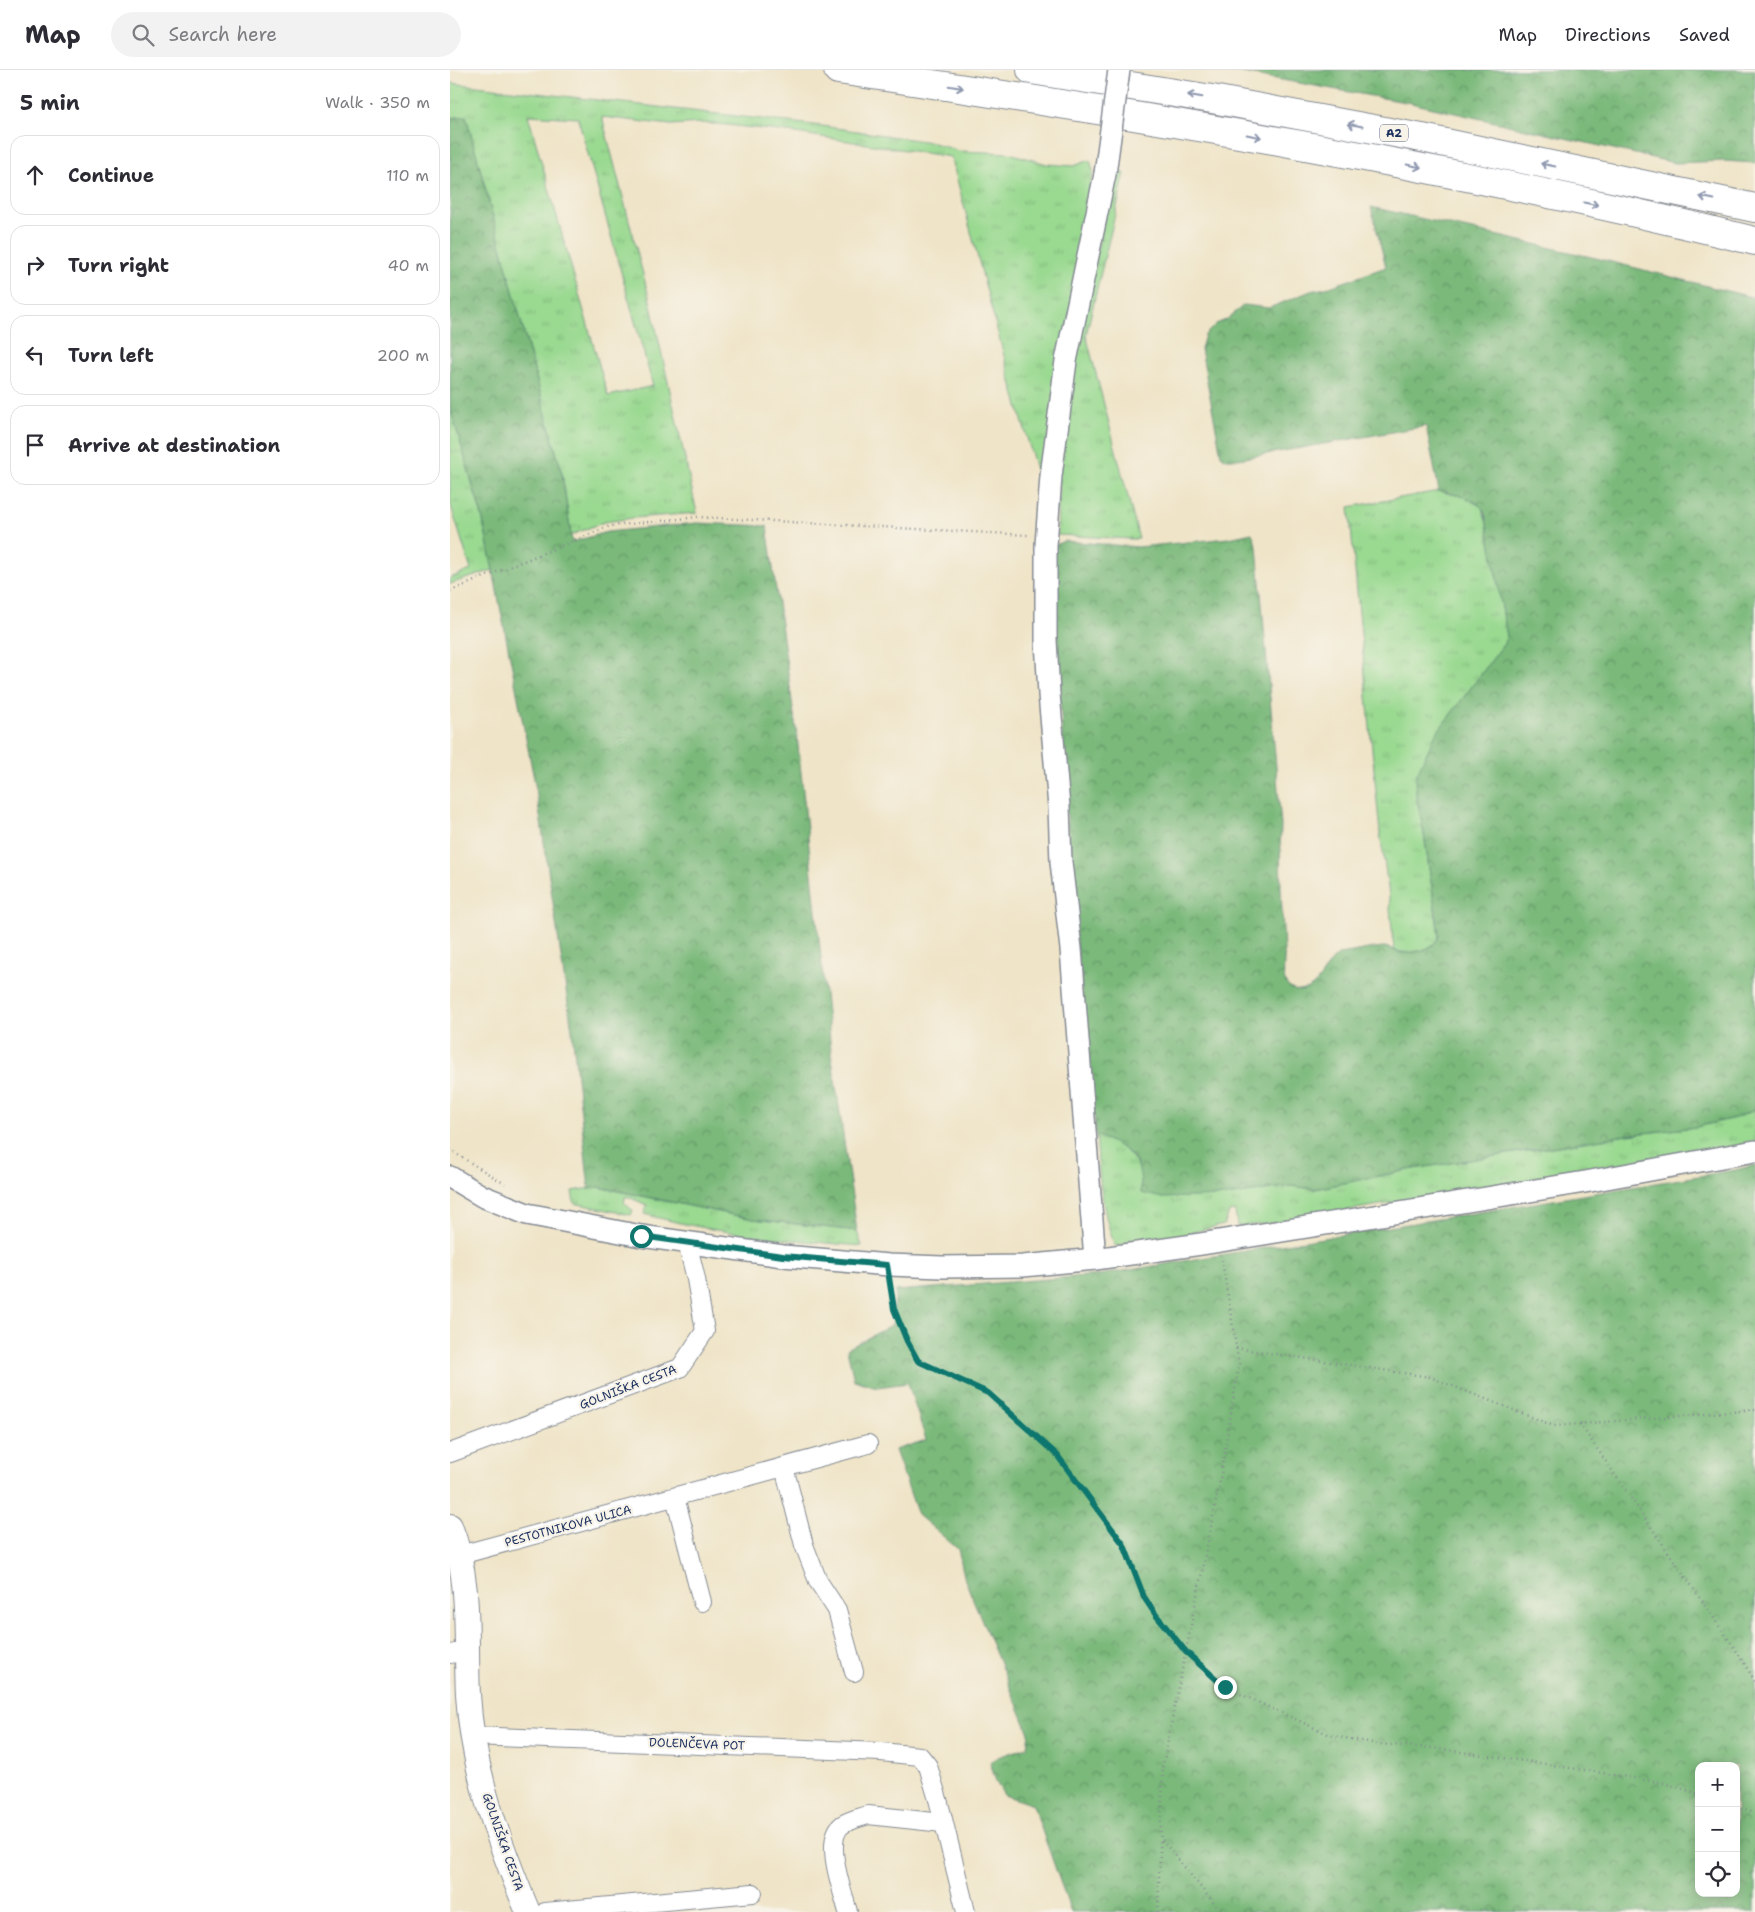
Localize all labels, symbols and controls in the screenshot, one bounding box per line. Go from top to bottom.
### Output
search box [111,12,461,57]
text: Map [25,19,81,51]
icon: search [129,21,157,49]
text: Search here [169,22,277,47]
text: Map [1499,23,1537,47]
text: Directions [1565,23,1651,47]
text: Saved [1679,23,1730,47]
one-way arrow [948,83,964,93]
text: 5 min [20,89,80,117]
one-way arrow [1187,91,1203,101]
text: Walk · 350 m [325,92,430,113]
one-way arrow [1347,120,1363,130]
road number: A2 [1380,124,1408,142]
one-way arrow [1246,132,1262,142]
one-way arrow [1541,159,1557,169]
icon: ahead [21,161,49,189]
one-way arrow [1406,162,1422,171]
text: Continue [68,163,154,188]
text: 110 m [386,165,429,186]
one-way arrow [1700,193,1716,202]
one-way arrow [1582,199,1598,209]
icon: right [21,251,49,279]
text: Turn right [68,253,169,278]
text: 40 m [387,255,429,276]
icon: left [21,341,49,369]
text: Turn left [68,343,154,368]
text: 200 m [377,345,429,366]
icon: arrive [21,431,49,459]
text: Arrive at destination [68,433,280,458]
route start [630,1225,653,1248]
street label: GOLNIŠKA CESTA [577,1361,679,1413]
street label: PESTOTNIKOVA ULICA [503,1501,633,1551]
route end [1214,1676,1237,1699]
street label: DOLENČEVA POT [649,1734,746,1754]
map controls [1695,1762,1740,1897]
button: + [1695,1762,1740,1807]
street label: GOLNIŠKA CESTA [479,1791,527,1893]
button: − [1695,1807,1740,1852]
button: locate [1695,1852,1740,1897]

